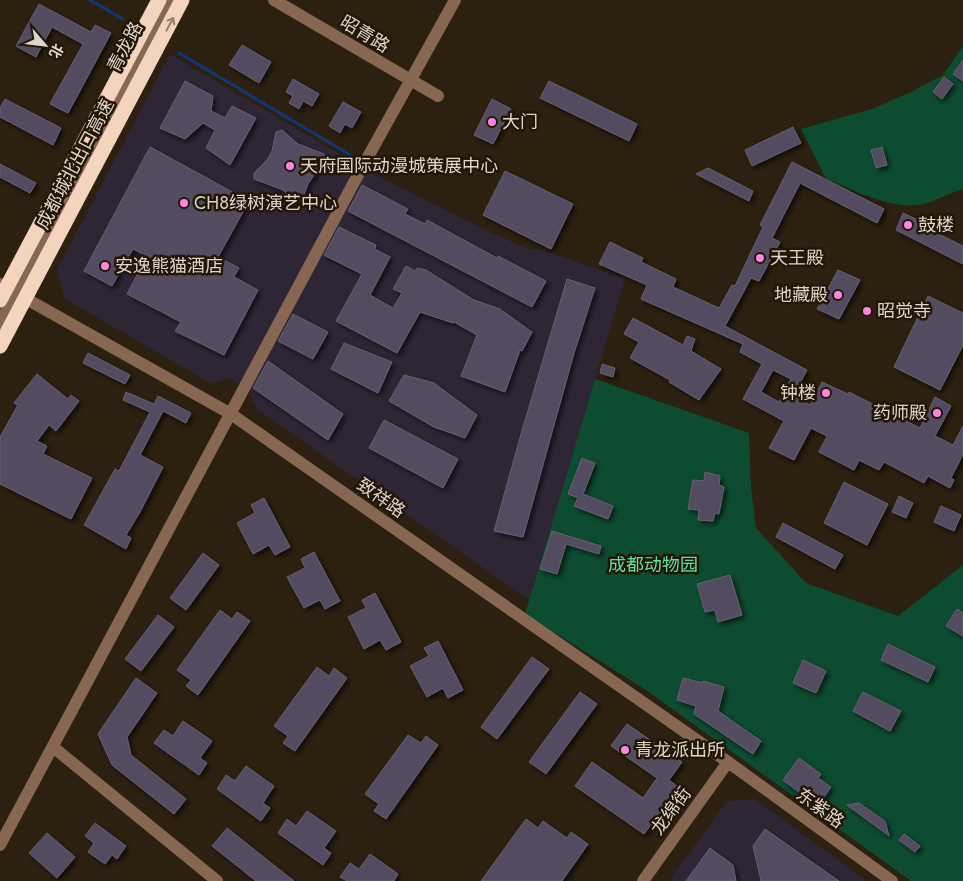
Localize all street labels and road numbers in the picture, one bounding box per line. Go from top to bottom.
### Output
street label: 昭青路 [335,9,395,59]
street label: 青龙路 [101,17,149,77]
street label: 成都城北出口高速 [30,94,120,234]
street label: 致祥路 [351,472,411,524]
street label: 龙绵街 [645,782,697,840]
street label: 东紫路 [791,782,849,834]

